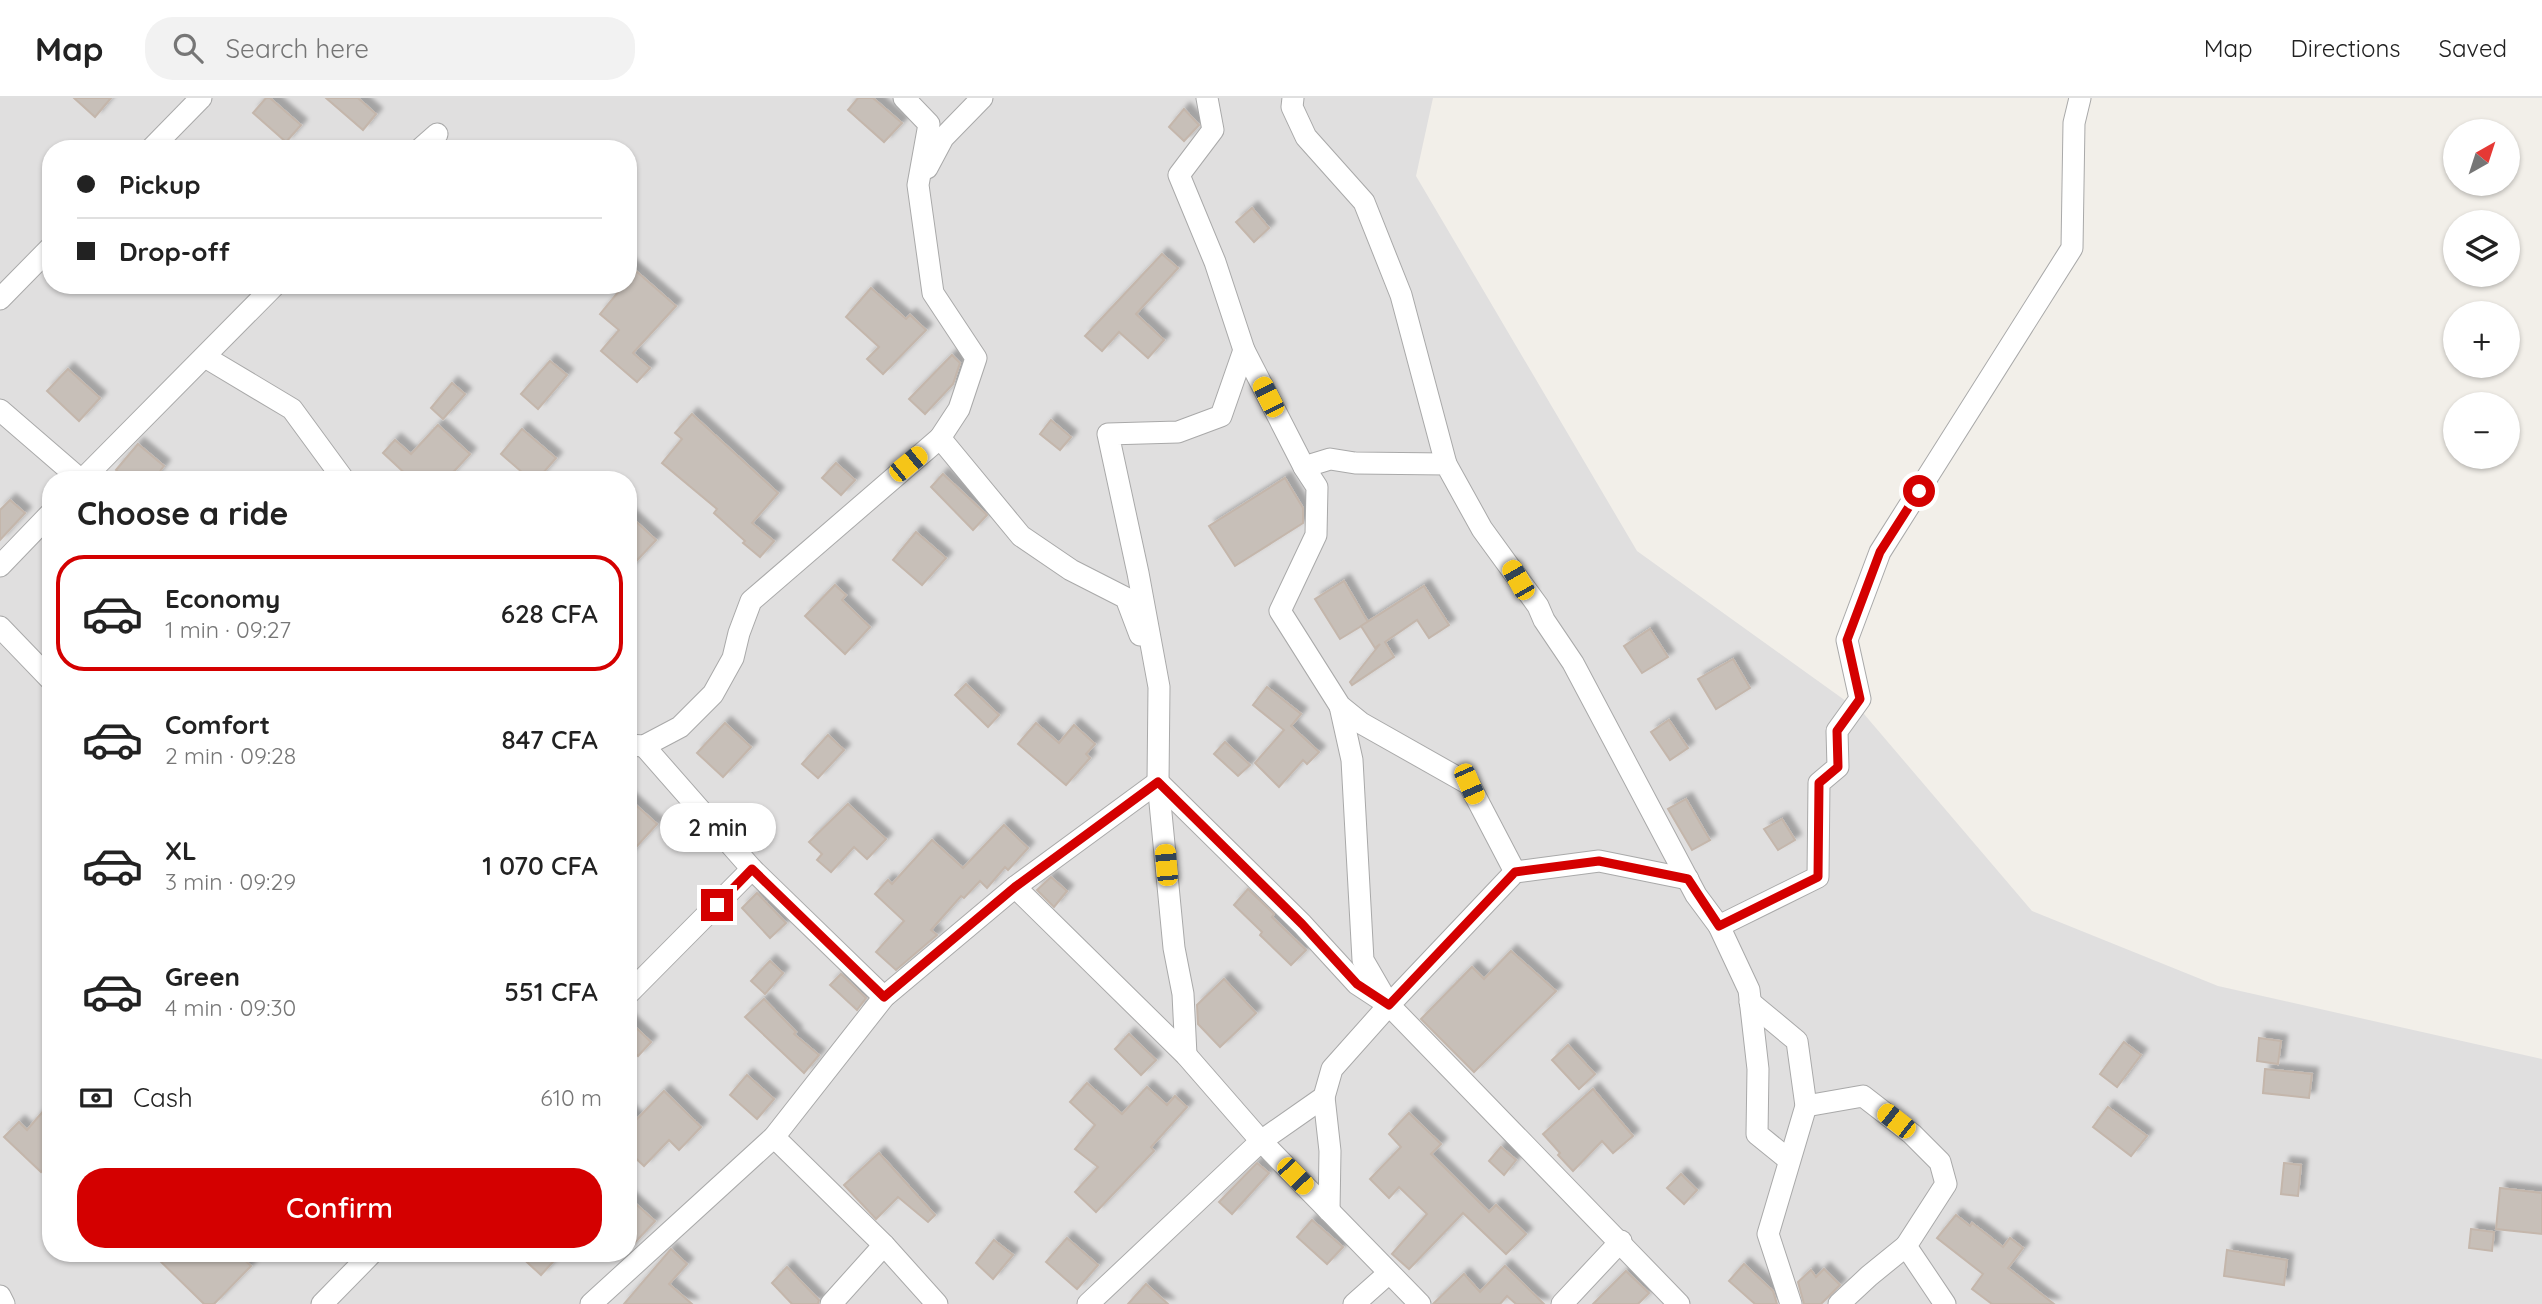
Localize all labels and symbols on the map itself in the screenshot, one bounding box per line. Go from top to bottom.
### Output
north arrow [2443,119,2520,196]
car [1250,374,1287,420]
car [886,443,931,485]
route start [1903,475,1935,507]
car [1499,557,1538,603]
car [1451,761,1488,807]
callout: 2 min [659,804,775,852]
car [1154,843,1179,887]
route end [701,889,733,921]
car [1873,1100,1920,1142]
car [1273,1154,1318,1198]

